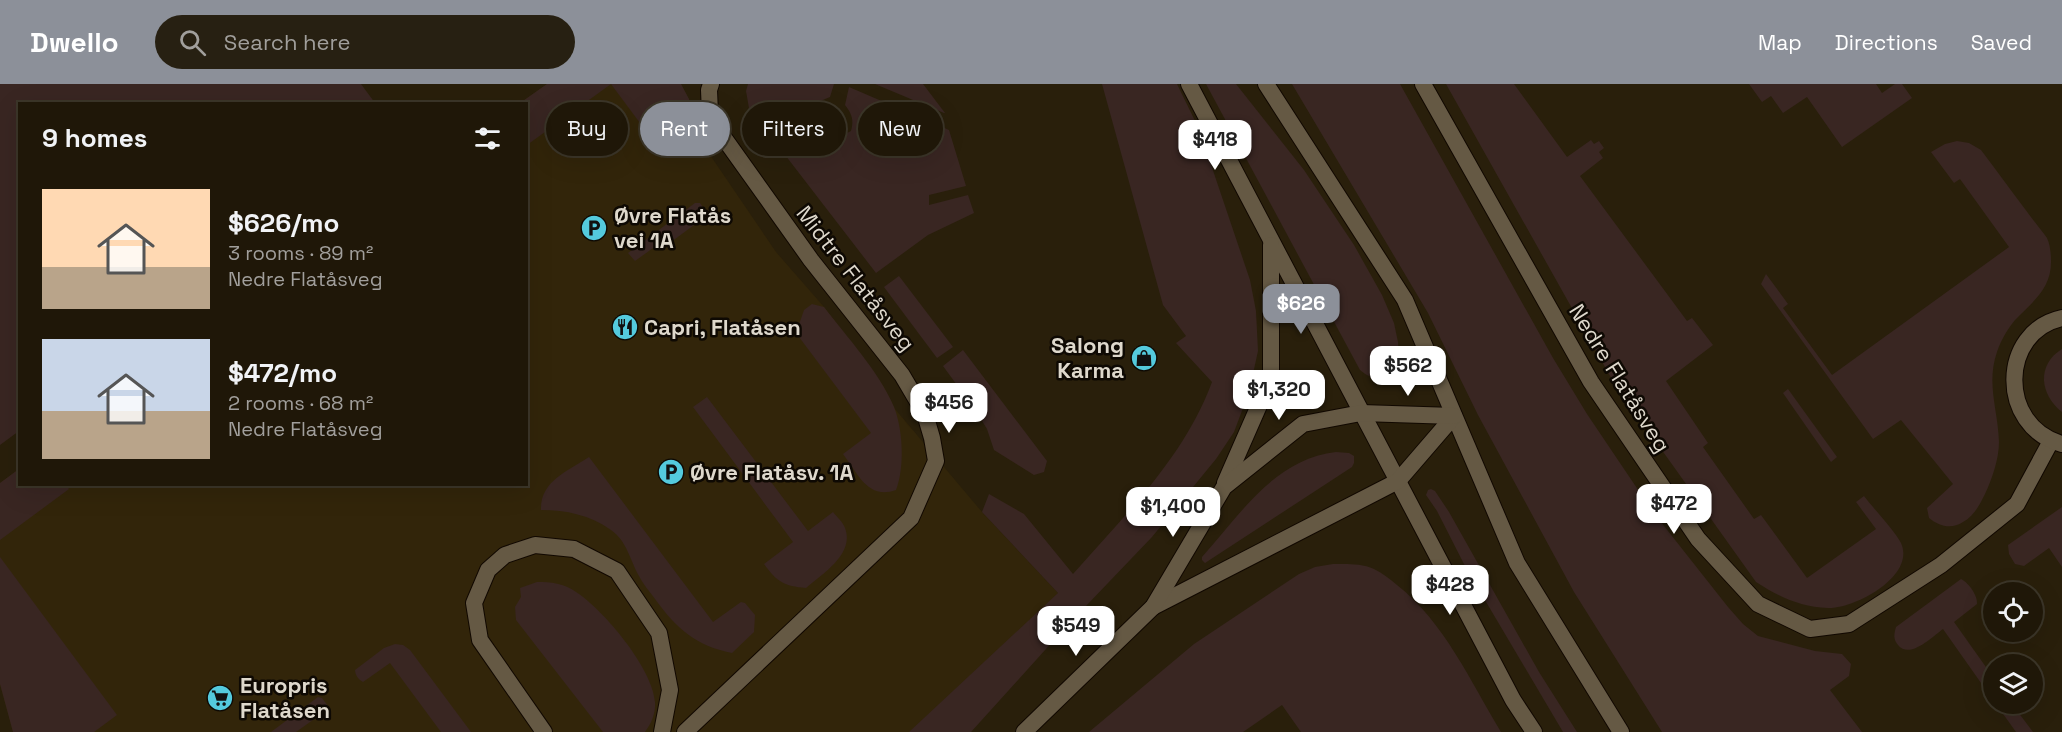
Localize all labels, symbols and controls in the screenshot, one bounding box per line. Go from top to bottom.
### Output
search box [155,15,575,69]
text: Dwello [30,24,119,60]
icon: search [176,26,209,59]
text: Search here [224,28,351,56]
text: Map [1758,29,1802,56]
text: Directions [1835,29,1938,56]
text: Saved [1971,29,2032,56]
chip: Buy [546,102,628,156]
chip: Rent [640,102,730,156]
chip: Filters [742,102,846,156]
chip: New [858,102,943,156]
pin: $418 [1179,120,1251,171]
text: 9 homes [42,121,147,155]
icon: filters [471,122,504,155]
text: $418 [1192,126,1238,152]
street label: Midtre Flatåsveg [791,200,921,356]
place label: Øvre Flatås vei 1A [614,201,731,254]
text: $626/mo [228,206,339,240]
icon: home [90,213,162,285]
parking icon: Øvre Flatås vei 1A [579,213,609,243]
text: 3 rooms · 89 m² [228,240,373,266]
text: Nedre Flatåsveg [228,266,383,292]
pin: $626 [1265,284,1337,335]
text: $626 [1277,290,1325,316]
street label: Nedre Flatåsveg [1563,299,1677,457]
restaurant icon: Capri, Flatåsen [610,312,640,342]
place label: Capri, Flatåsen [644,313,801,341]
place label: Salong Karma [1051,331,1124,384]
shop icon: Salong Karma [1129,343,1159,373]
pin: $562 [1372,346,1444,397]
text: $562 [1384,352,1432,378]
text: $472/mo [228,356,337,390]
icon: home [90,363,162,435]
pin: $1,320 [1230,370,1328,421]
text: $1,320 [1247,376,1311,402]
pin: $456 [913,383,985,434]
text: $456 [924,389,974,415]
text: 2 rooms · 68 m² [228,390,373,416]
text: Nedre Flatåsveg [228,416,383,442]
parking icon: Øvre Flatåsv. 1A [656,457,686,487]
place label: Øvre Flatåsv. 1A [690,458,853,486]
pin: $472 [1638,484,1710,535]
pin: $1,400 [1124,487,1222,538]
text: $472 [1651,490,1697,516]
text: $1,400 [1140,493,1206,519]
pin: $428 [1414,565,1486,616]
text: $428 [1426,571,1474,597]
map controls [1983,582,2043,714]
button: locate [1983,582,2043,642]
pin: $549 [1040,606,1112,657]
text: $549 [1051,612,1101,638]
button: layers [1983,654,2043,714]
place label: Europris Flatåsen [240,671,330,724]
supermarket icon: Europris Flatåsen [205,683,235,713]

